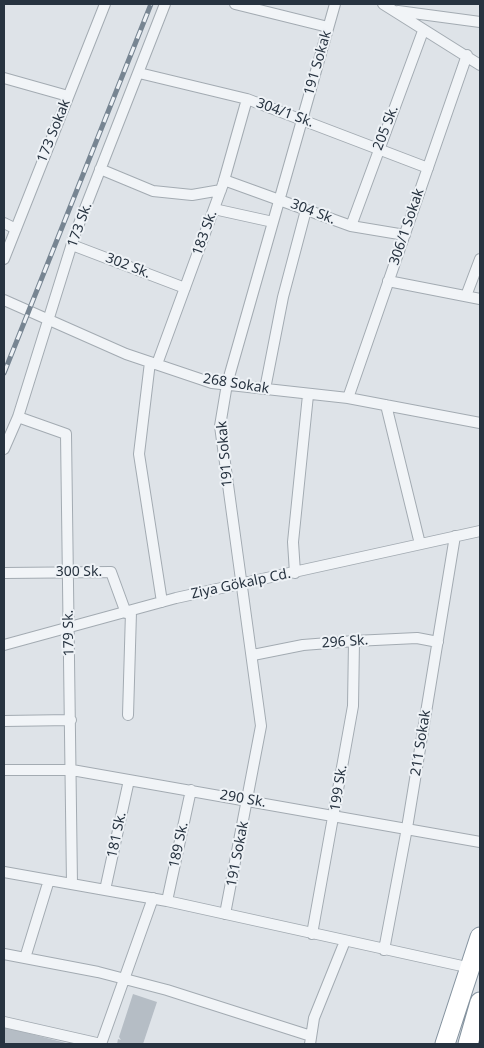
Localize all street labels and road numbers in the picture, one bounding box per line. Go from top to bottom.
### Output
street label: 191 Sokak [301,29,335,97]
street label: 304/1 Sk. [254,95,316,131]
street label: 173 Sokak [34,97,74,165]
street label: 205 Sk. [370,103,402,153]
street label: 306/1 Sokak [386,187,428,267]
street label: 304 Sk. [288,196,338,228]
street label: 173 Sk. [64,200,96,250]
street label: 183 Sk. [189,208,221,258]
street label: 302 Sk. [103,250,153,282]
street label: 268 Sokak [202,370,270,398]
street label: 191 Sokak [214,420,236,488]
street label: 300 Sk. [56,564,102,580]
street label: Ziya Gökalp Cd. [190,565,292,603]
street label: 179 Sk. [60,610,78,656]
street label: 296 Sk. [321,632,369,652]
street label: 211 Sokak [407,709,435,777]
street label: 199 Sk. [327,764,351,812]
street label: 290 Sk. [219,787,267,811]
street label: 181 Sk. [104,810,130,860]
street label: 189 Sk. [166,820,192,870]
street label: 191 Sokak [223,820,253,888]

